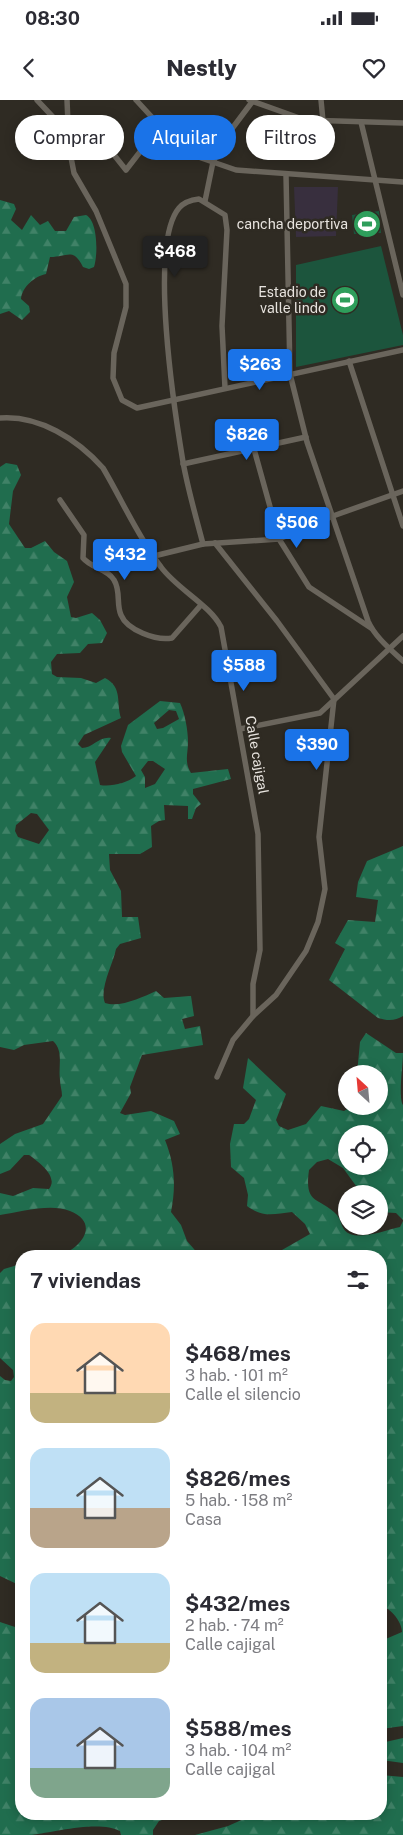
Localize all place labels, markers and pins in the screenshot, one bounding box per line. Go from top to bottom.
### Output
sports icon: cancha deportiva [352,209,382,239]
place label: cancha deportiva [237,216,348,232]
pin: $468 [145,236,205,278]
place label: Estadio de valle lindo [258,284,326,316]
sports icon: Estadio de valle lindo [330,285,360,315]
pin: $263 [230,348,290,391]
pin: $826 [217,418,277,461]
pin: $506 [267,506,327,549]
pin: $432 [95,538,155,581]
pin: $588 [214,650,274,692]
pin: $390 [287,728,347,771]

